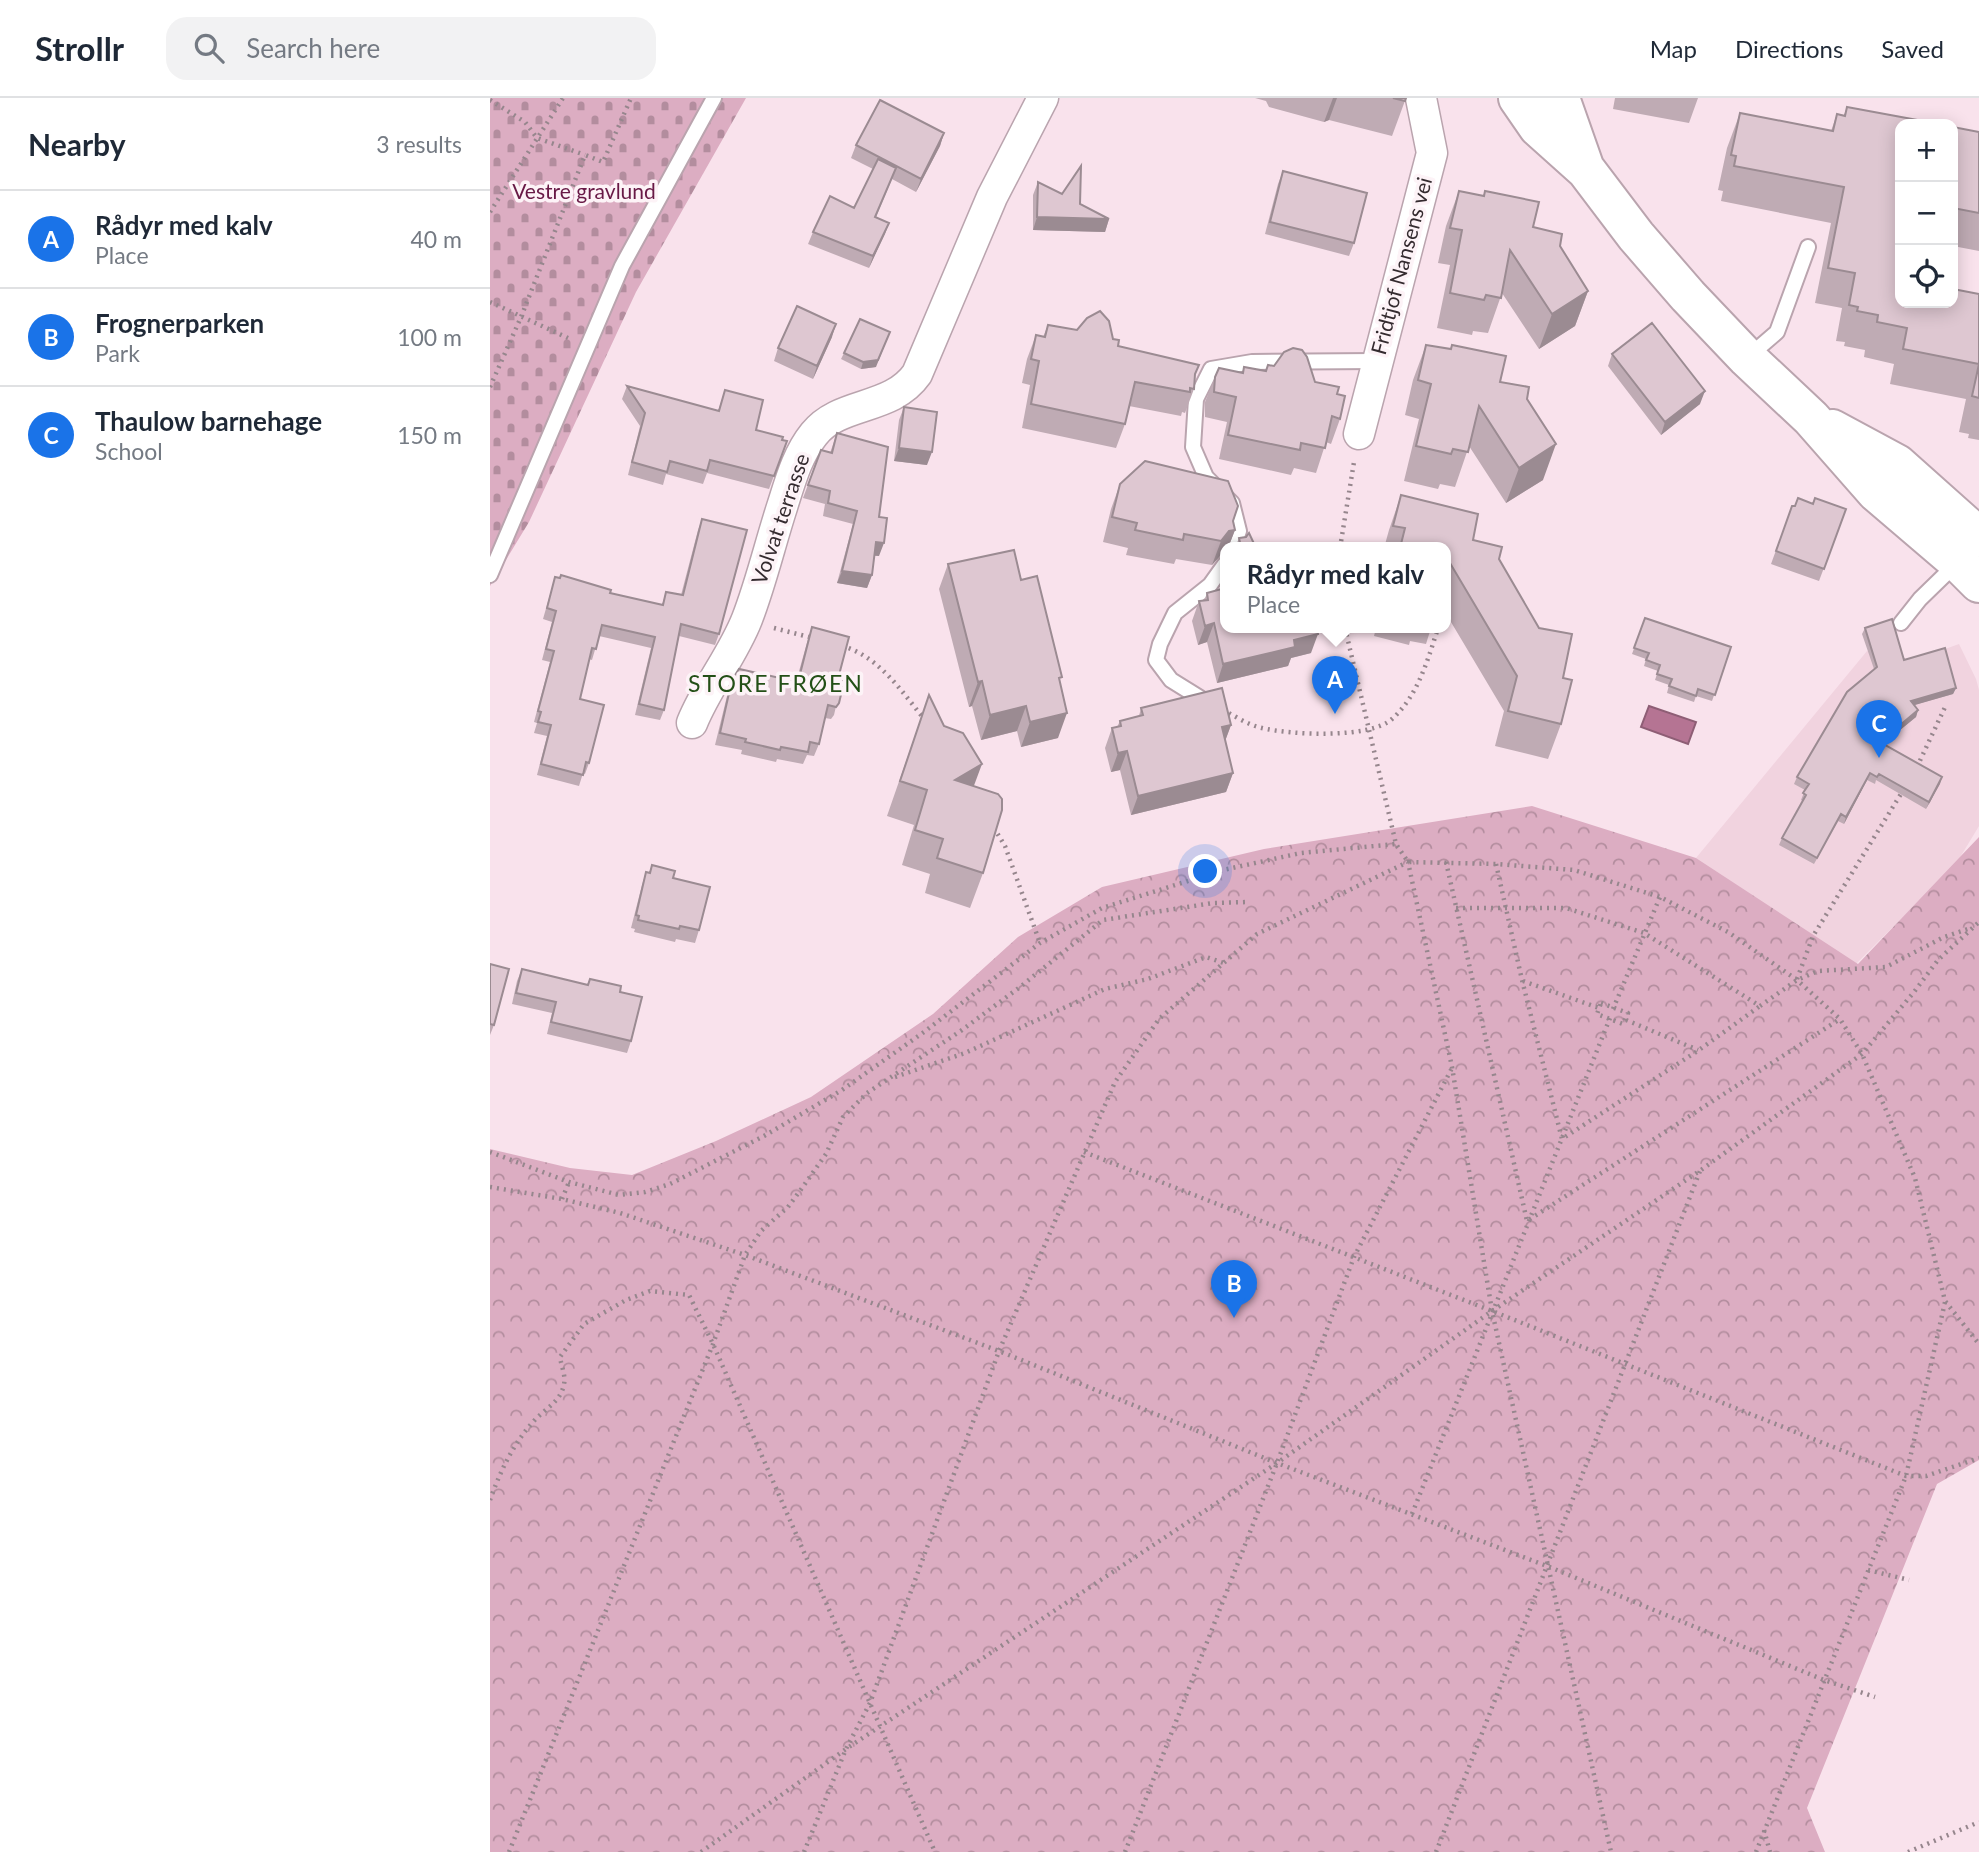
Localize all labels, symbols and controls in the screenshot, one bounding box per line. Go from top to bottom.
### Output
search box [166,17,656,80]
text: Strollr [35,28,124,68]
icon: search [190,29,228,67]
text: Search here [246,32,380,64]
text: Map [1650,34,1697,63]
text: Directions [1735,34,1843,63]
text: Saved [1881,34,1944,63]
map controls [1895,119,1958,308]
button: + [1895,119,1958,182]
text: Nearby [28,126,126,162]
text: 3 results [376,130,462,158]
street label: Fridtjof Nansens vei [1365,174,1436,357]
park label: Vestre gravlund [512,178,656,203]
button: − [1895,182,1958,245]
text: Rådyr med kalv [95,209,273,241]
text: A [43,225,59,253]
text: 40 m [411,225,462,253]
text: Place [95,241,149,269]
button: locate [1895,245,1958,308]
text: Frognerparken [95,307,264,339]
text: B [43,323,59,351]
text: 100 m [397,323,462,351]
text: Park [95,339,140,367]
text: Thaulow barnehage [95,405,322,437]
text: C [43,421,59,449]
text: 150 m [397,421,462,449]
text: School [95,437,163,465]
street label: Volvat terrasse [746,450,814,587]
popup [1220,542,1451,633]
text: Rådyr med kalv [1247,558,1424,590]
text: Place [1247,590,1300,618]
pin: A [1312,656,1358,714]
district label: STORE FRØEN [688,669,864,697]
pin: C [1856,700,1902,758]
your location [1188,854,1222,888]
pin: B [1211,1260,1257,1318]

